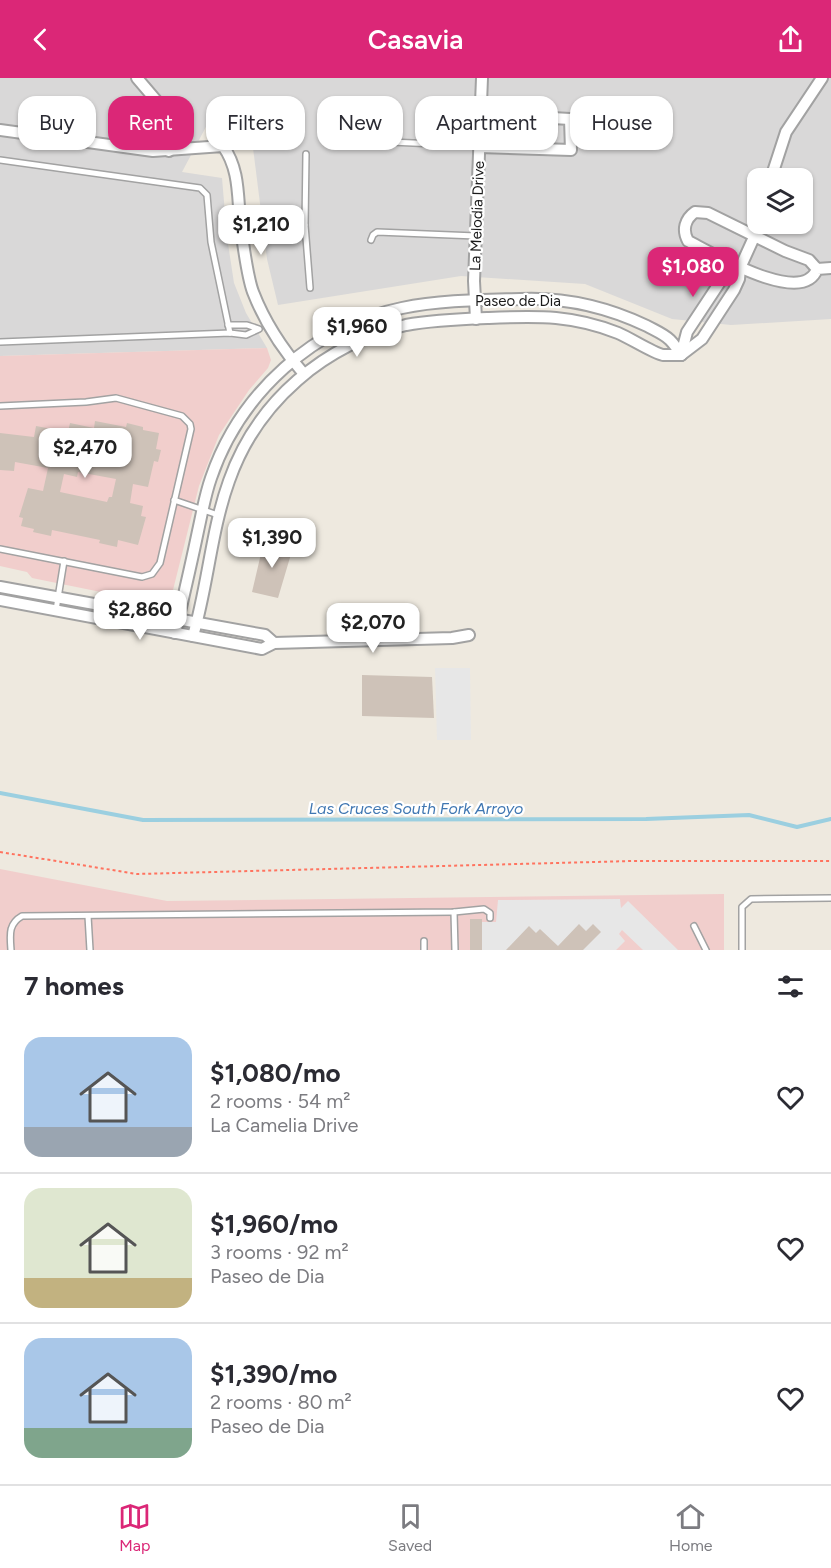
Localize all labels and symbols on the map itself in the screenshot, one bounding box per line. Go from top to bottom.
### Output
street label: La Melodia Drive [466,161,488,271]
pin: $1,210 [212,205,310,256]
pin: $1,080 [644,247,742,298]
street label: Paseo de Dia [475,292,561,310]
pin: $1,960 [308,307,406,358]
pin: $2,470 [36,428,134,479]
pin: $1,390 [223,518,321,569]
pin: $2,860 [91,590,189,641]
pin: $2,070 [324,603,422,654]
water label: Las Cruces South Fork Arroyo [309,799,523,818]

